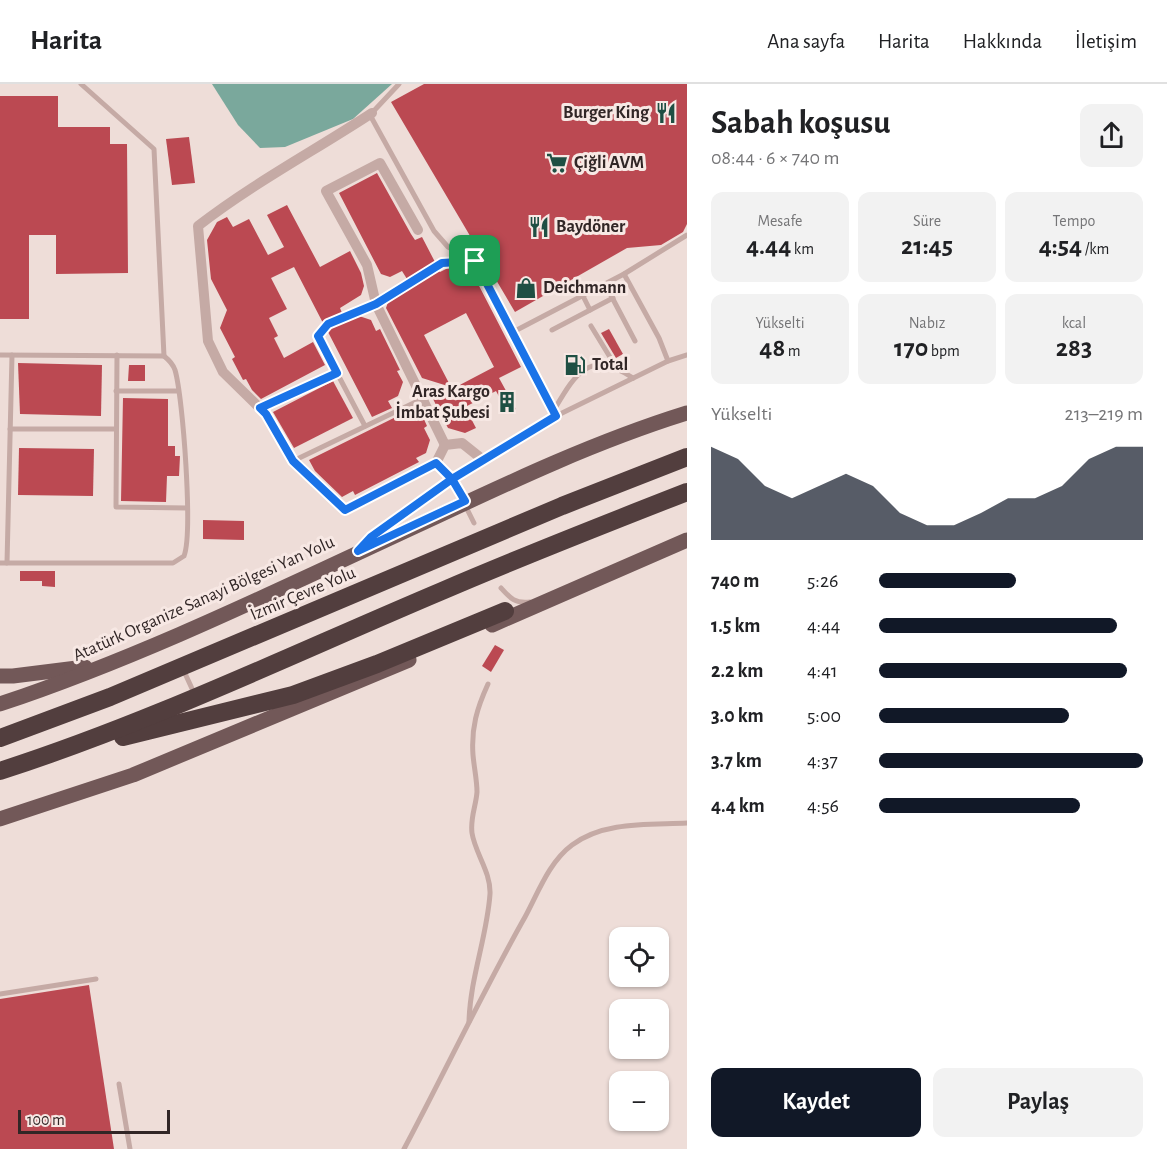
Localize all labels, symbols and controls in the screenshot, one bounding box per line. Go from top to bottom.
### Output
text: Harita [30,27,102,55]
text: Ana sayfa [767,31,845,52]
text: Harita [878,31,930,52]
text: Hakkında [963,31,1042,52]
text: İletişim [1075,31,1137,52]
restaurant icon: Burger King [654,101,678,125]
place label: Burger King [563,104,650,122]
button: share [1080,104,1143,167]
text: Sabah koşusu [711,107,890,140]
text: 08:44 · 6 × 740 m [711,148,839,168]
supermarket icon: Çiğli AVM [545,151,569,175]
place label: Çiğli AVM [574,154,644,172]
text: Mesafe [758,213,802,229]
text: Süre [913,213,941,229]
text: Tempo [1053,213,1095,229]
restaurant icon: Baydöner [527,215,551,239]
place label: Baydöner [556,218,626,236]
text: 4.44 [746,233,791,259]
text: 21:45 [901,233,953,259]
text: 4:54 [1039,233,1082,259]
pin [449,235,500,286]
text: km [791,241,814,257]
text: /km [1082,241,1109,257]
icon: arrive [458,244,491,277]
shop icon: Deichmann [514,276,538,300]
place label: Deichmann [543,279,626,297]
text: Yükselti [755,315,805,331]
text: Nabız [909,315,945,331]
text: kcal [1062,315,1086,331]
text: 48 [759,335,785,361]
text: 170 [894,335,928,361]
text: 283 [1056,335,1092,361]
text: m [785,343,801,359]
text: bpm [928,343,960,359]
fuel station icon: Total [563,353,587,377]
place label: Total [592,356,628,374]
place label: Aras Kargo İmbat Şubesi [396,383,490,422]
building icon: Aras Kargo İmbat Şubesi [495,390,519,414]
text: Yükselti [711,404,772,424]
text: 213–219 m [1065,404,1143,424]
street label: Atatürk Organize Sanayi Bölgesi Yan Yolu [71,533,337,665]
street label: İzmir Çevre Yolu [247,562,358,624]
text: 740 m [711,571,759,591]
text: 5:26 [807,571,838,591]
text: 1.5 km [711,616,760,636]
text: 4:44 [807,616,840,636]
text: 2.2 km [711,661,763,681]
text: 4:41 [807,661,838,681]
text: 3.0 km [711,706,764,726]
text: 5:00 [807,706,841,726]
text: 3.7 km [711,751,762,771]
text: 4:37 [807,751,838,771]
text: 4.4 km [711,796,765,816]
text: 4:56 [807,796,839,816]
map controls [609,927,669,1131]
button: locate [609,927,669,987]
button: + [609,999,669,1059]
button: Kaydet [711,1068,921,1137]
button: Paylaş [933,1068,1143,1137]
button: − [609,1071,669,1131]
scale bar [18,1107,170,1134]
text: 100 m [27,1112,65,1128]

